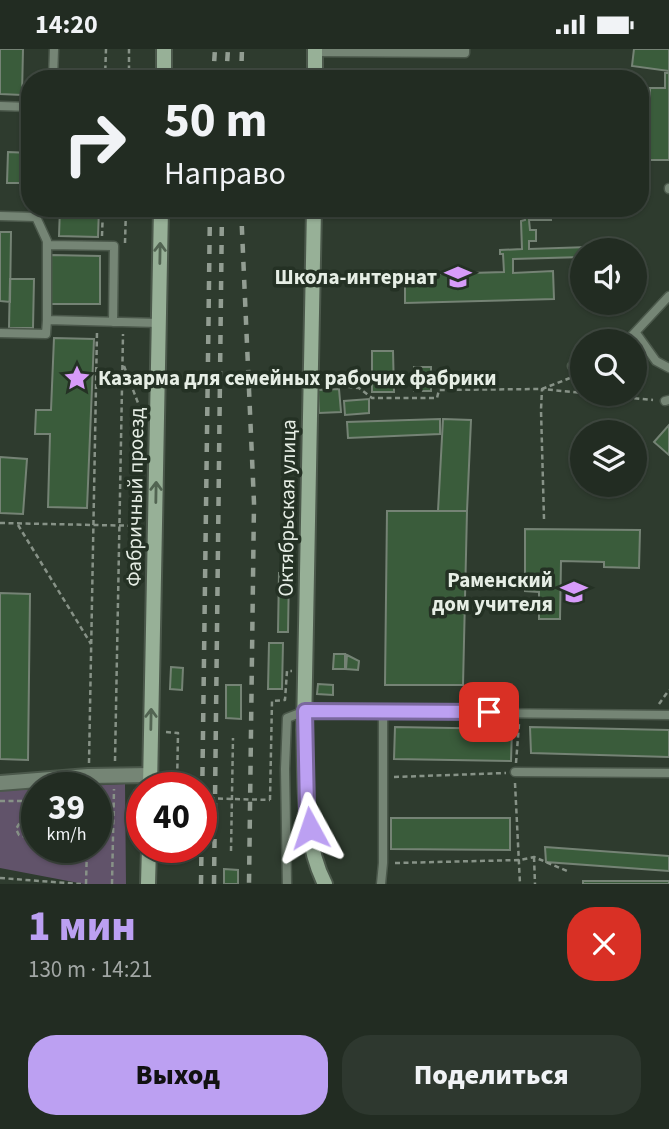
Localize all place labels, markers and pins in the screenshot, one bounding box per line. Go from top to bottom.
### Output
place label: Школа-интернат [275,262,437,292]
school or university icon: Школа-интернат [443,262,473,292]
place icon: Казарма для семейных рабочих фабрики [62,363,92,393]
place label: Казарма для семейных рабочих фабрики [98,363,497,393]
place label: Раменский дом учителя [432,565,553,619]
school or university icon: Раменский дом учителя [559,577,589,607]
pin [459,682,519,742]

